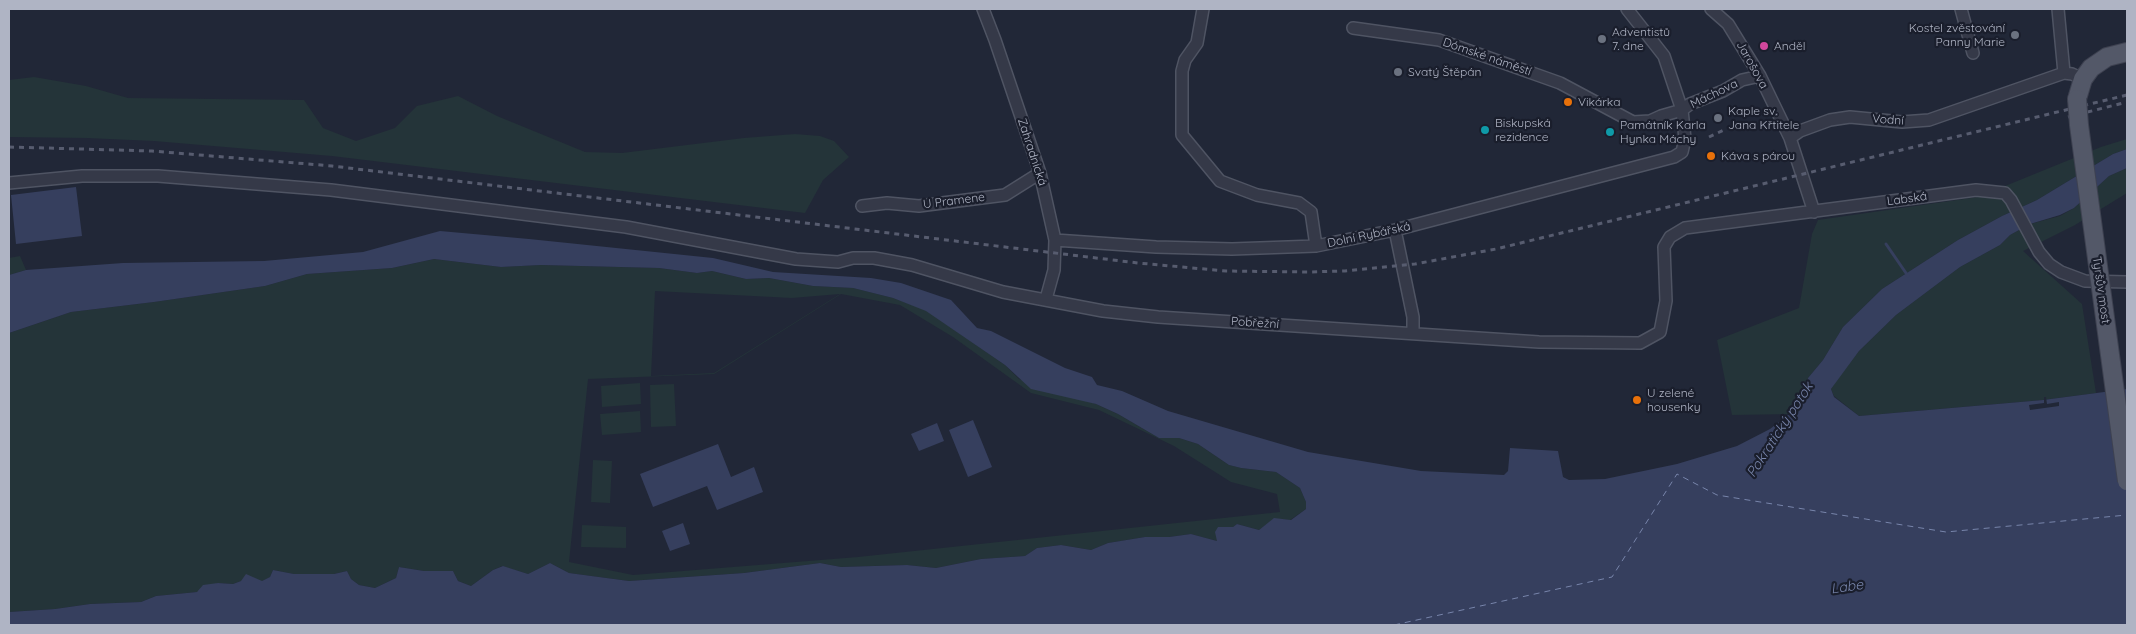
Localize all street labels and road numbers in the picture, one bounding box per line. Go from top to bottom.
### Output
street label: Dómské náměstí [1441,35,1533,79]
street label: Jarošova [1733,39,1771,91]
street label: Máchova [1688,76,1740,112]
street label: Vodní [1872,112,1904,128]
street label: Zahradnická [1014,116,1050,188]
street label: Labská [1886,189,1928,209]
street label: U Pramene [922,190,986,212]
street label: Dolní Rybářská [1326,219,1412,251]
street label: Tyršův most [2089,256,2113,324]
street label: Pobřežní [1230,314,1280,332]

